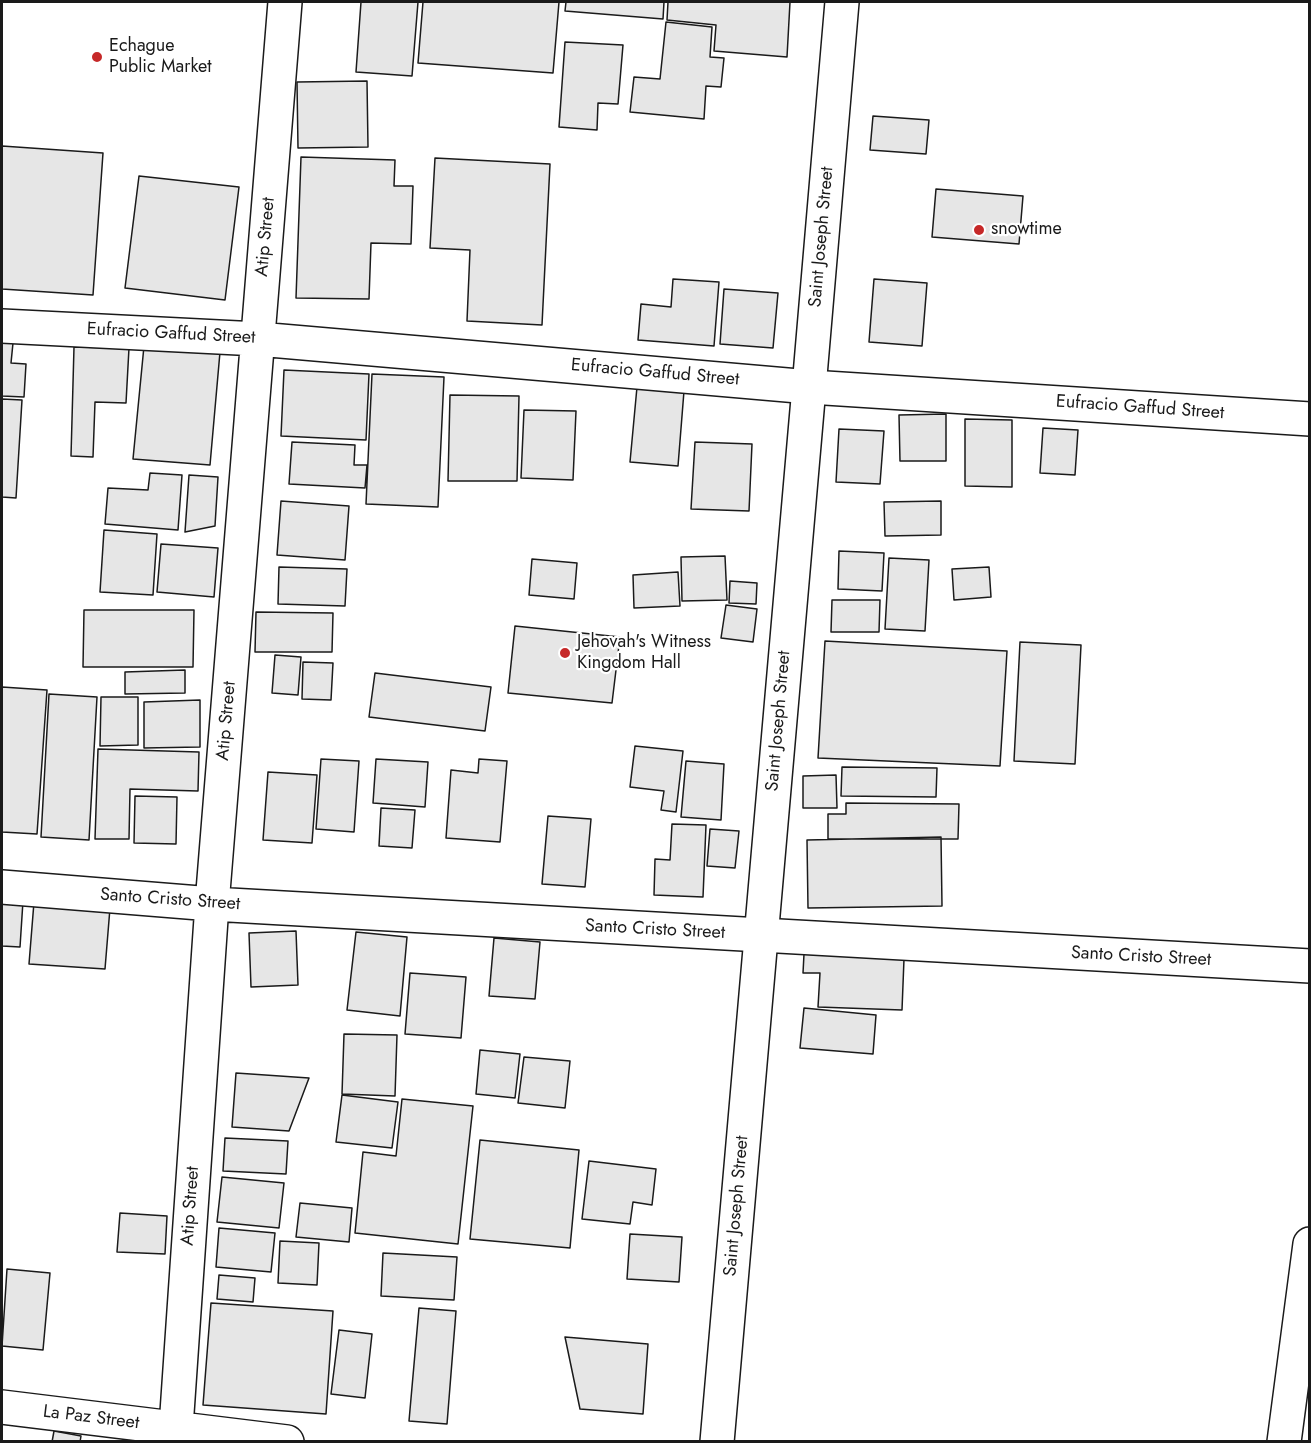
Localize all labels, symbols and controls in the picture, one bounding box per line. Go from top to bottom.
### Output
place label: Echague Public Market [109,36,212,78]
marker: Echague Public Market [90,50,104,64]
street label: Saint Joseph Street [805,166,839,308]
street label: Atip Street [252,196,280,278]
place label: snowtime [991,219,1062,241]
marker: snowtime [972,223,986,237]
street label: Eufracio Gaffud Street [86,319,256,349]
street label: Eufracio Gaffud Street [570,355,740,391]
street label: Eufracio Gaffud Street [1055,391,1225,425]
place label: Jehovah's Witness Kingdom Hall [577,632,711,674]
marker: Jehovah's Witness Kingdom Hall [558,646,572,660]
street label: Saint Joseph Street [762,650,796,792]
street label: Atip Street [213,680,241,762]
street label: Santo Cristo Street [99,884,241,916]
street label: Santo Cristo Street [584,916,726,944]
street label: Santo Cristo Street [1070,943,1212,971]
street label: Saint Joseph Street [720,1135,754,1277]
street label: Atip Street [177,1166,205,1246]
street label: La Paz Street [42,1401,140,1435]

